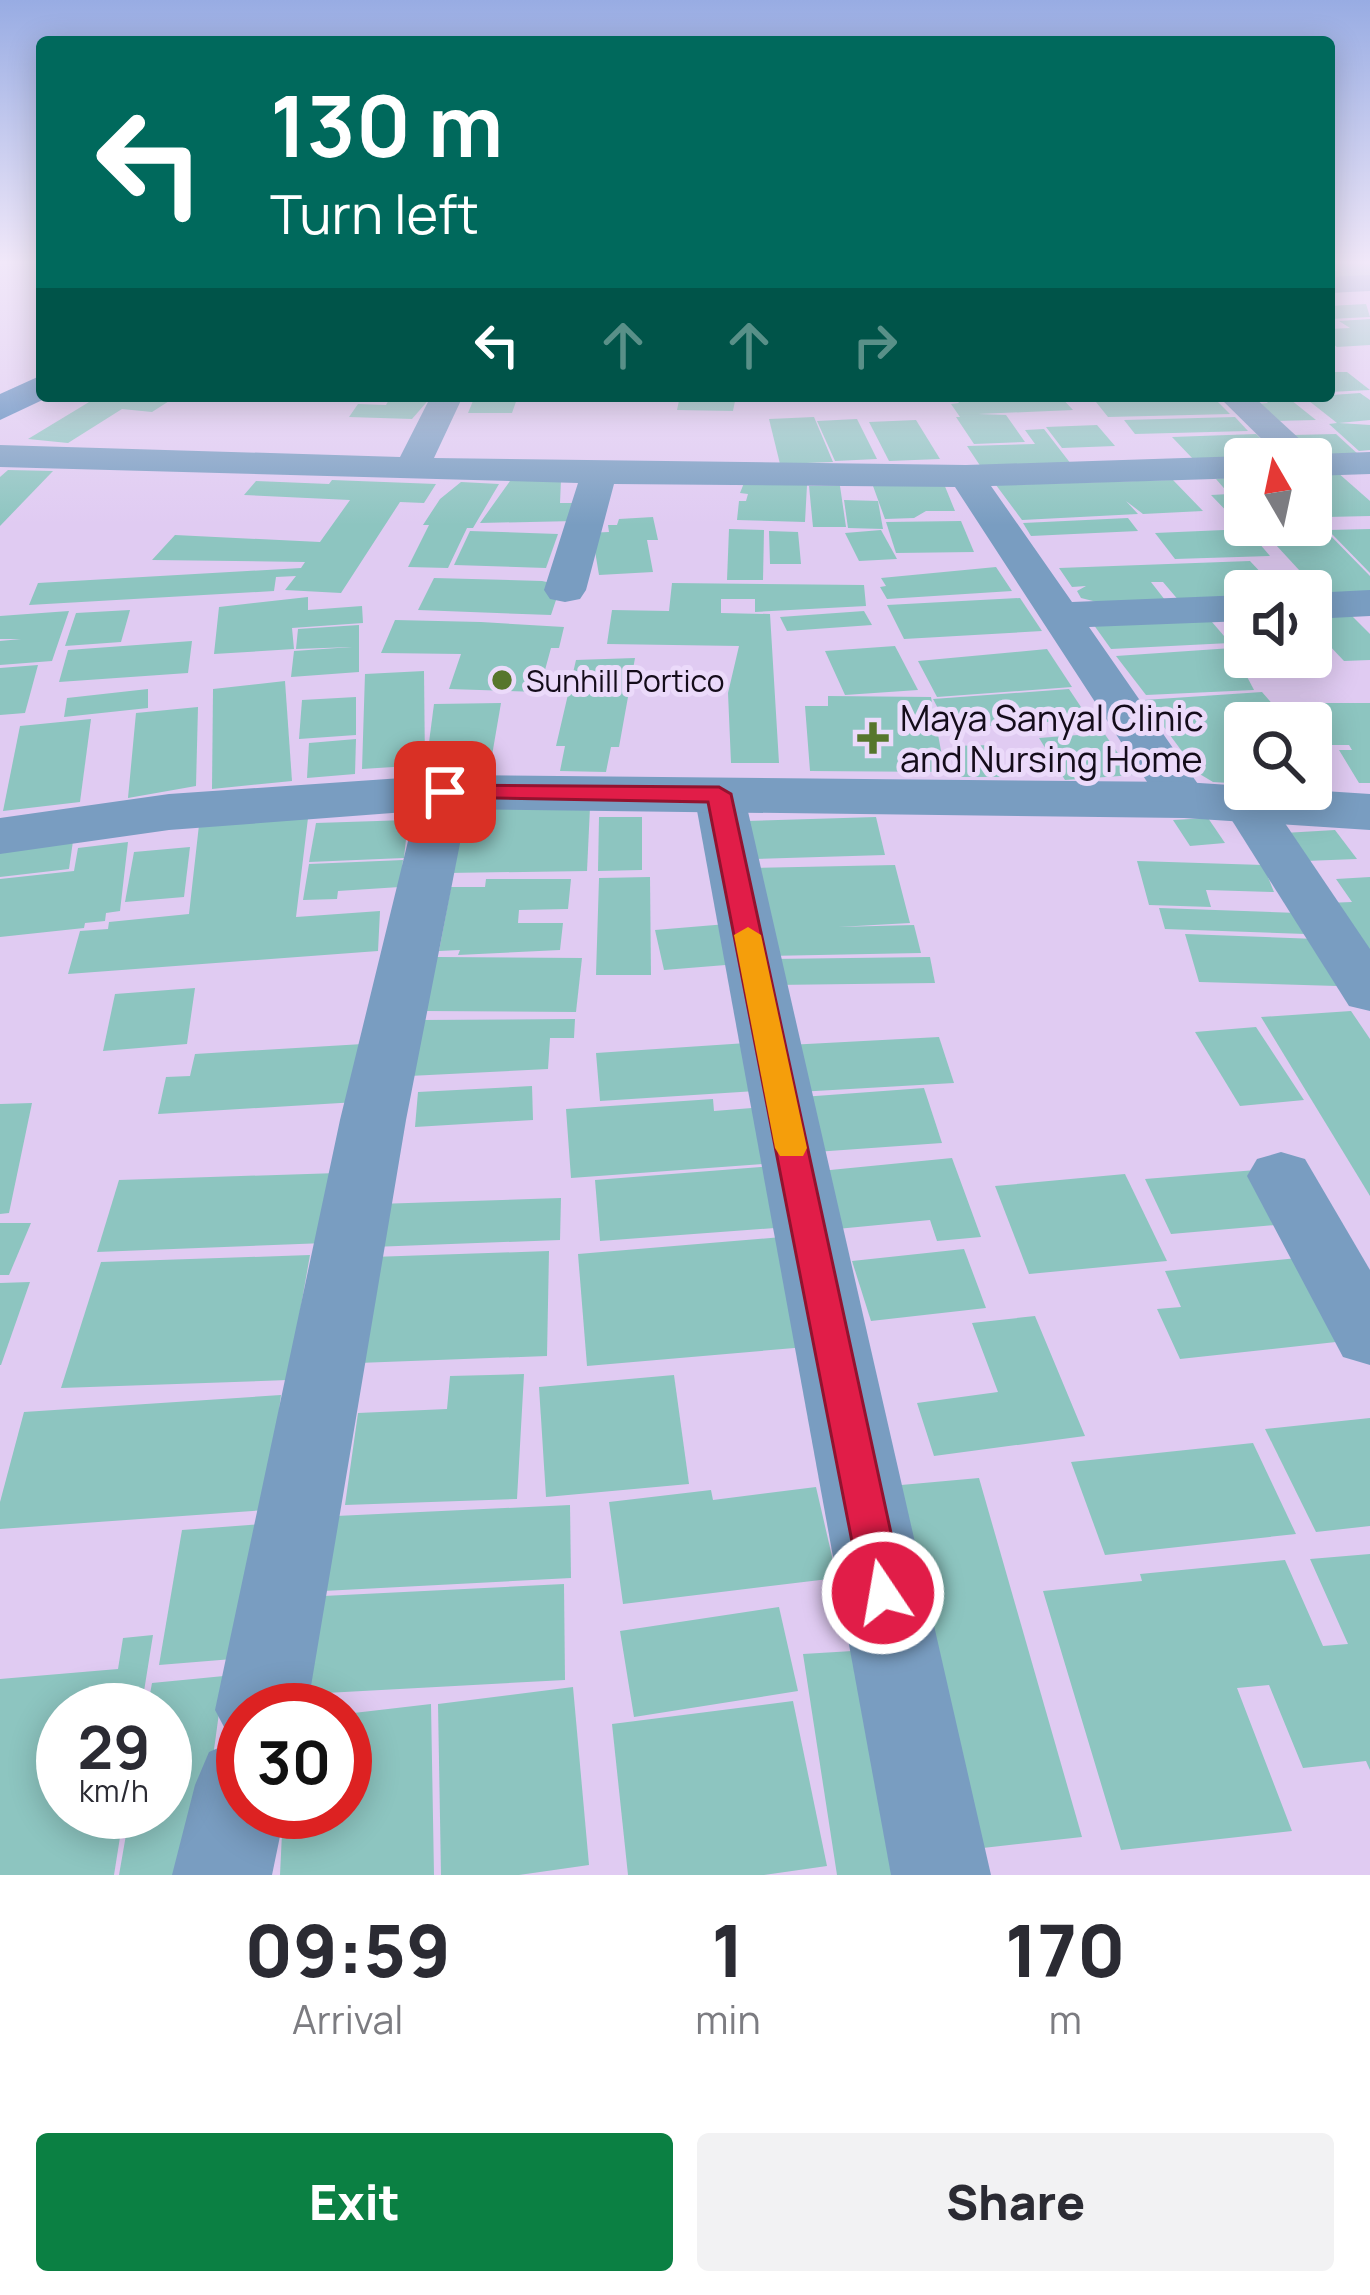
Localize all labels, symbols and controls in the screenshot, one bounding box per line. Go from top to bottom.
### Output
text: 130 m [270,67,503,182]
icon: left [72,84,228,240]
text: Turn left [270,176,479,250]
icon: left [464,312,530,378]
icon: ahead [590,312,656,378]
icon: ahead [716,312,782,378]
icon: right [842,312,908,378]
north arrow [1224,438,1332,546]
map controls [1224,438,1332,810]
button: sound [1224,570,1332,678]
place label: Sunhill Portico [526,660,724,701]
marker: Sunhill Portico [489,667,515,693]
place label: Maya Sanyal Clinic and Nursing Home [900,693,1204,783]
button: search [1224,702,1332,810]
marker: Maya Sanyal Clinic and Nursing Home [857,722,889,754]
pin [394,741,496,843]
icon: arrive [412,759,478,825]
position arrow [820,1530,946,1656]
speed limit sign: 30 [216,1683,372,1839]
text: 29 [77,1705,151,1787]
text: km/h [79,1770,149,1811]
text: 09:59 [245,1900,451,1999]
text: 1 [712,1900,744,1999]
text: 170 [1005,1900,1125,1999]
text: Arrival [292,1992,403,2046]
text: min [695,1992,761,2046]
text: m [1049,1992,1082,2046]
button: Exit [36,2133,673,2271]
button: Share [697,2133,1334,2271]

